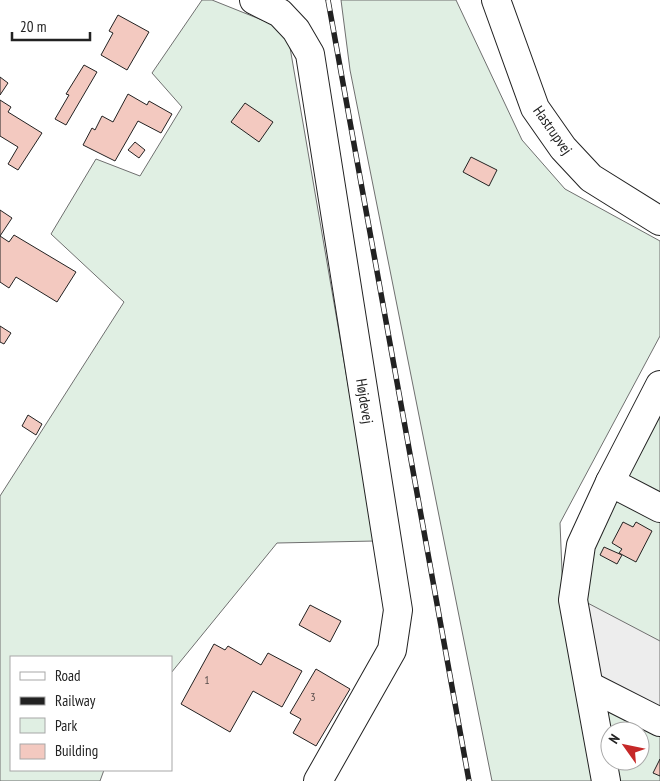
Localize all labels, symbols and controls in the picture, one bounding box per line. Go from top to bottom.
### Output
scale bar [12,10,90,42]
text: 20 m [20,17,46,36]
street label: Hastrupvej [529,102,577,158]
street label: Højdevej [352,377,378,425]
legend [10,656,172,771]
text: Road [55,666,81,685]
house number: 1 [204,672,210,687]
house number: 3 [310,689,316,704]
text: Railway [55,691,96,710]
text: Park [55,716,77,735]
north arrow [600,721,650,771]
text: N [604,731,624,747]
text: Building [55,741,98,760]

